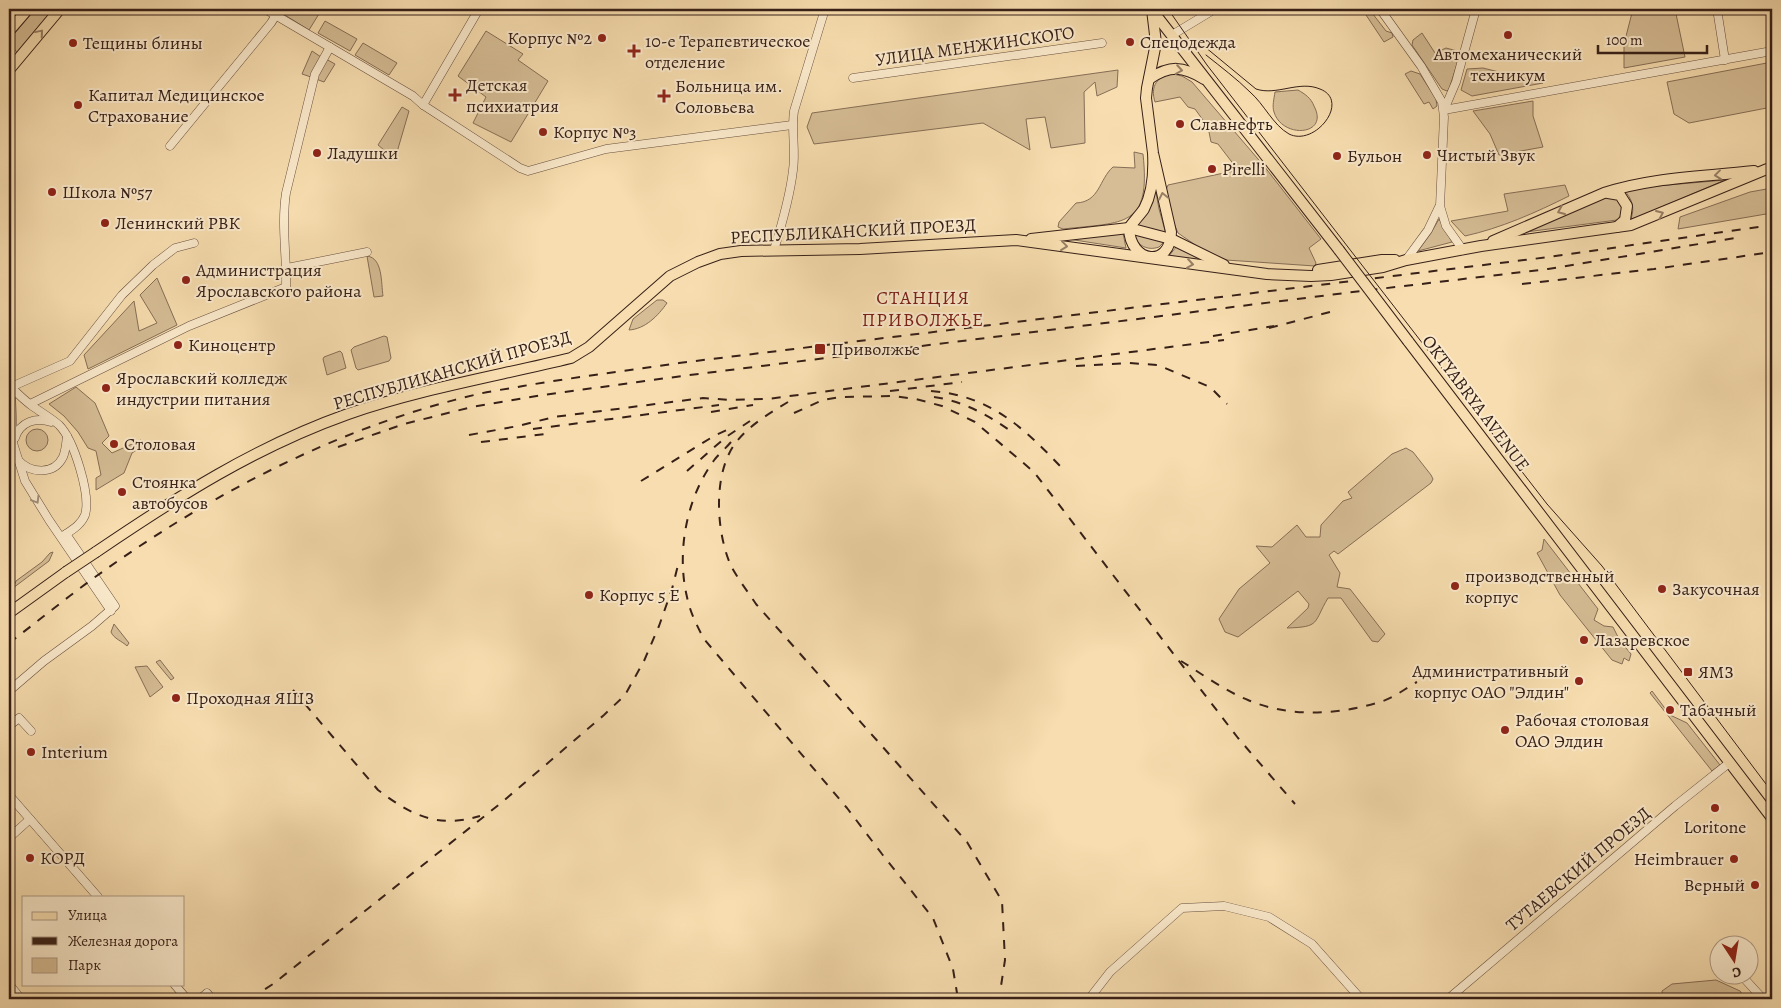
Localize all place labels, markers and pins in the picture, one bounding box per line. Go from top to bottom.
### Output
place label: Корпус №2 [507,26,592,50]
place label: 10-е Терапевтическое отделение [645,29,811,74]
marker: Автомеханический техникум [1502,29,1514,41]
place label: Спецодежда [1140,30,1237,54]
place label: Тещины блины [83,31,203,55]
marker: Корпус №2 [596,32,608,44]
marker: Спецодежда [1124,36,1136,48]
marker: Тещины блины [67,37,79,49]
place label: Автомеханический техникум [1433,42,1582,87]
marker: 10-е Терапевтическое отделение [627,44,641,58]
place label: Детская психиатрия [466,73,559,118]
place label: Больница им. Соловьева [675,74,783,119]
place label: Капитал Медицинское Страхование [88,83,265,128]
marker: Детская психиатрия [448,88,462,102]
marker: Больница им. Соловьева [657,89,671,103]
marker: Капитал Медицинское Страхование [72,99,84,111]
place label: Славнефть [1190,112,1273,136]
marker: Славнефть [1174,118,1186,130]
place label: Корпус №3 [553,120,637,144]
marker: Корпус №3 [537,126,549,138]
place label: Ладушки [327,141,398,165]
place label: Чистый Звук [1437,143,1535,167]
place label: Бульон [1347,144,1402,168]
marker: Ладушки [311,147,323,159]
marker: Чистый Звук [1421,149,1433,161]
marker: Бульон [1331,150,1343,162]
place label: Pirelli [1222,157,1265,181]
marker: Pirelli [1206,163,1218,175]
place label: Школа №57 [62,180,153,204]
marker: Школа №57 [46,186,58,198]
place label: Ленинский РВК [115,211,241,235]
marker: Ленинский РВК [99,217,111,229]
place label: Администрация Ярославского района [195,258,362,303]
marker: Администрация Ярославского района [180,274,192,286]
place label: Киноцентр [188,333,276,357]
place label: Приволжье [831,337,920,361]
marker: Киноцентр [172,339,184,351]
marker: Приволжье [813,342,827,356]
place label: Ярославский колледж индустрии питания [116,366,288,411]
marker: Ярославский колледж индустрии питания [100,382,112,394]
place label: Столовая [124,432,196,456]
marker: Столовая [108,438,120,450]
place label: Стоянка автобусов [132,470,208,515]
marker: Стоянка автобусов [116,486,128,498]
place label: производственный корпус [1465,564,1615,609]
place label: Закусочная [1672,577,1760,601]
marker: производственный корпус [1449,580,1461,592]
place label: Корпус 5 E [599,583,680,607]
marker: Закусочная [1656,583,1668,595]
marker: Корпус 5 E [583,589,595,601]
place label: Лазаревское [1594,628,1690,652]
marker: Лазаревское [1578,634,1590,646]
place label: Административный корпус ОАО "Элдин" [1411,659,1569,704]
place label: ЯМЗ [1698,660,1734,684]
marker: ЯМЗ [1682,666,1694,678]
marker: Административный корпус ОАО "Элдин" [1573,675,1585,687]
place label: Проходная ЯШЗ [186,686,314,710]
marker: Проходная ЯШЗ [170,692,182,704]
place label: Табачный [1680,698,1757,722]
marker: Табачный [1664,704,1676,716]
place label: Рабочая столовая ОАО Элдин [1515,708,1649,753]
marker: Рабочая столовая ОАО Элдин [1499,724,1511,736]
place label: Interium [41,740,108,764]
marker: Interium [25,746,37,758]
marker: Loritone [1709,802,1721,814]
place label: Loritone [1684,815,1746,839]
place label: КОРД [40,846,85,870]
place label: Heimbrauer [1634,847,1724,871]
marker: КОРД [24,852,36,864]
marker: Heimbrauer [1728,853,1740,865]
place label: Верный [1684,873,1745,897]
marker: Верный [1749,879,1761,891]

